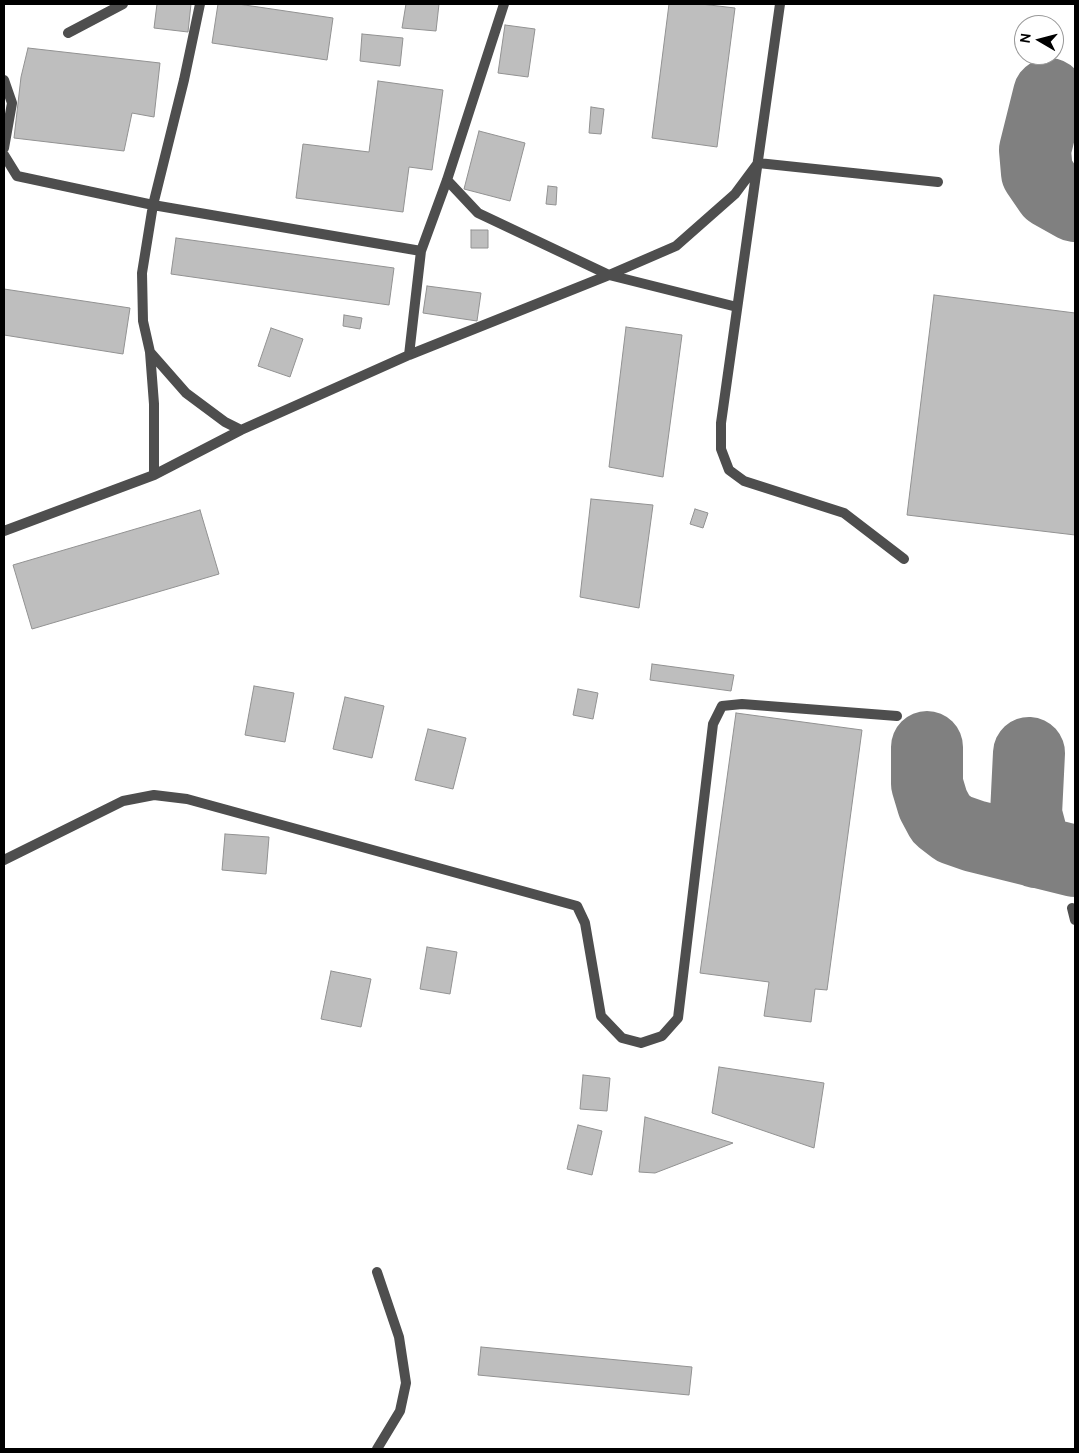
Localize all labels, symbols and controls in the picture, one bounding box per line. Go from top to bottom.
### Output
north arrow [1014,15,1064,65]
text: N [1016,32,1035,44]

